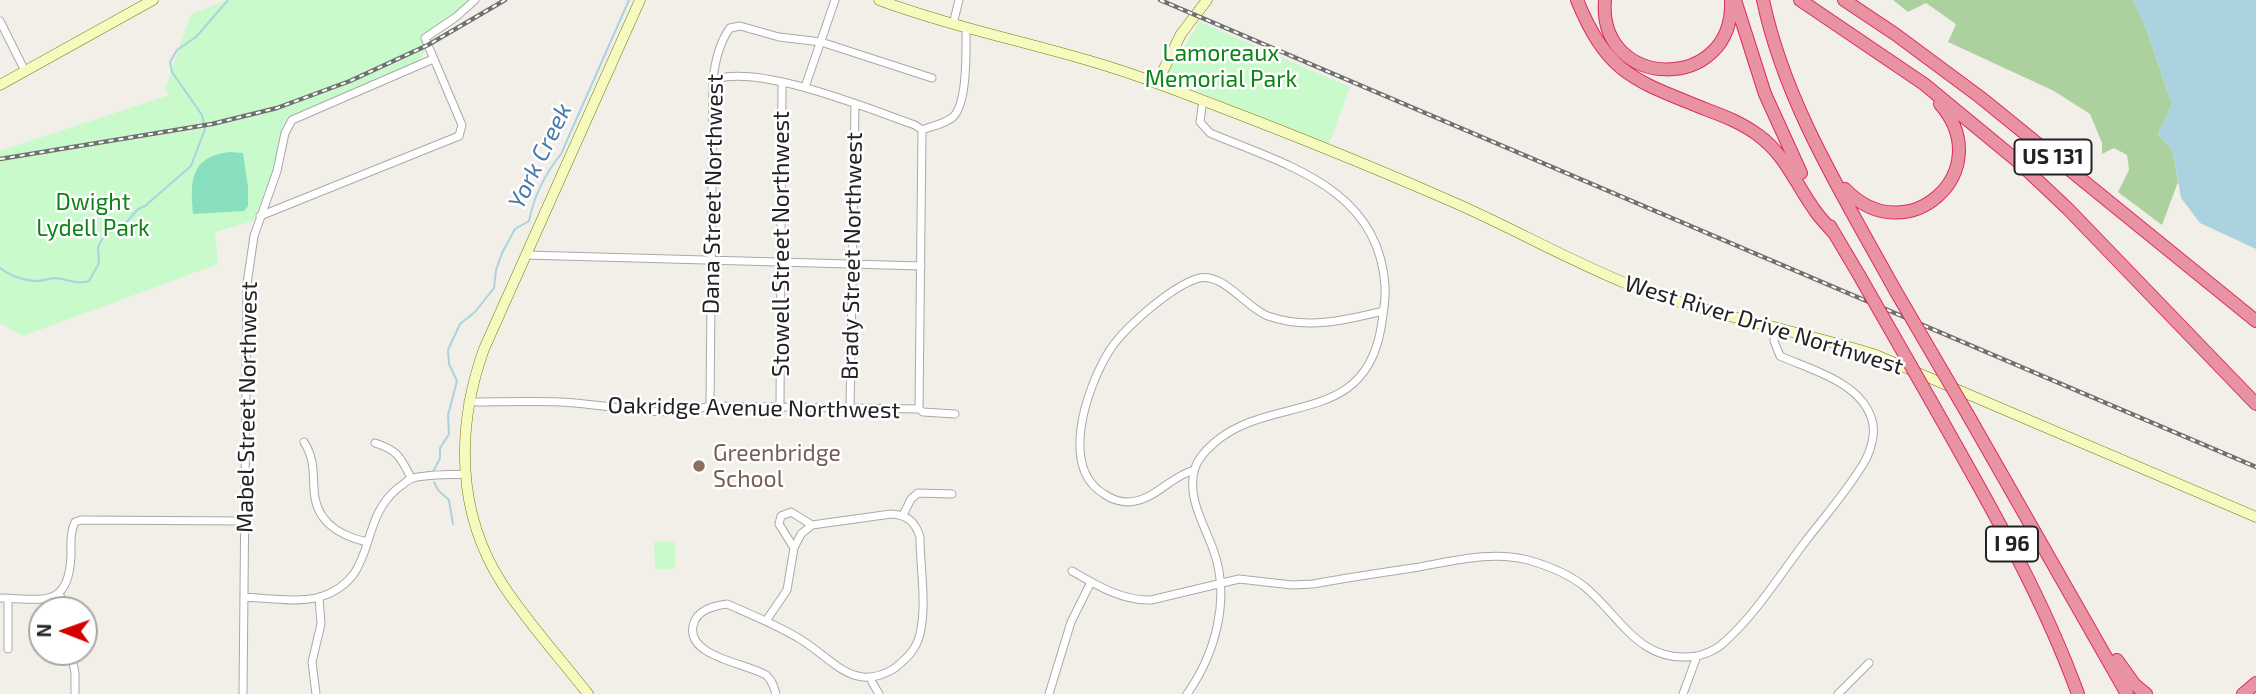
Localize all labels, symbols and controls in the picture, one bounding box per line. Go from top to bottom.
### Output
park label: Lamoreaux Memorial Park [1145,39,1297,93]
street label: Dana Street Northwest [697,74,729,314]
water label: York Creek [502,98,578,214]
street label: Stowell Street Northwest [767,111,795,377]
street label: Brady Street Northwest [836,132,868,380]
road number: US 131 [2014,140,2092,174]
park label: Dwight Lydell Park [36,188,150,242]
street label: West River Drive Northwest [1621,269,1907,381]
street label: Mabel Street Northwest [231,281,263,533]
street label: Oakridge Avenue Northwest [608,392,900,424]
place label: Greenbridge School [713,439,841,493]
marker: Greenbridge School [691,458,707,474]
road number: I 96 [1986,526,2038,562]
north arrow [28,596,98,666]
text: N [32,624,55,638]

